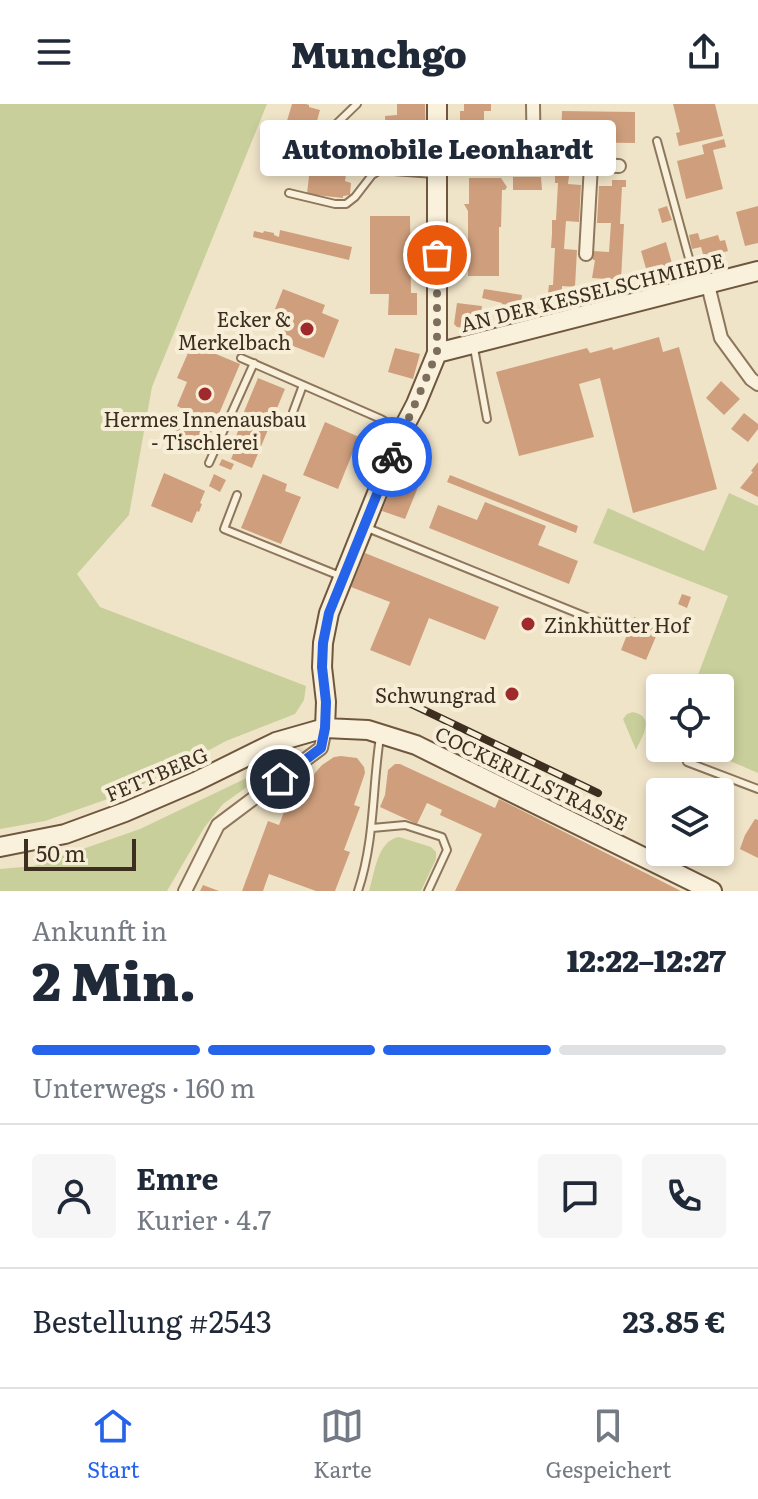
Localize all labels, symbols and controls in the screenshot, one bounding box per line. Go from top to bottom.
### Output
text: Munchgo [291,26,467,79]
icon: menu [32,30,76,74]
icon: share [682,30,726,74]
callout: Automobile Leonhardt [259,119,615,175]
text: Automobile Leonhardt [283,128,593,167]
pin [403,221,471,289]
icon: bag [415,233,459,277]
street label: AN DER KESSELSCHMIEDE [457,244,727,338]
place label: Ecker & Merkelbach [177,303,291,356]
marker: Ecker & Merkelbach [298,320,316,338]
marker: Hermes Innenausbau - Tischlerei [196,385,214,403]
place label: Hermes Innenausbau - Tischlerei [103,403,307,456]
courier [352,417,432,497]
icon: bike [370,435,414,479]
place label: Zinkhütter Hof [544,609,692,639]
marker: Zinkhütter Hof [519,615,537,633]
map controls [646,674,734,866]
button: locate [646,674,734,762]
place label: Schwungrad [375,679,496,709]
marker: Schwungrad [503,685,521,703]
street label: COCKERILLSTRASSE [431,717,633,837]
street label: FETTBERG [100,738,212,808]
pin [246,745,314,813]
icon: home [258,757,302,801]
button: layers [646,778,734,866]
scale bar [24,835,136,871]
text: 50 m [36,836,86,869]
text: Ankunft in [32,910,167,949]
text: 12:22–12:27 [567,937,726,981]
text: 2 Min. [32,940,196,1017]
text: Unterwegs · 160 m [32,1067,255,1106]
button: person [32,1154,116,1238]
button: chat [538,1154,622,1238]
button: phone [642,1154,726,1238]
text: Emre [136,1155,218,1199]
text: Kurier · 4.7 [136,1199,271,1238]
text: Bestellung #2543 [32,1298,272,1342]
text: 23.85 € [622,1298,726,1342]
tab: Start [87,1404,139,1485]
tab: Karte [313,1404,372,1485]
tab: Gespeichert [545,1404,671,1485]

